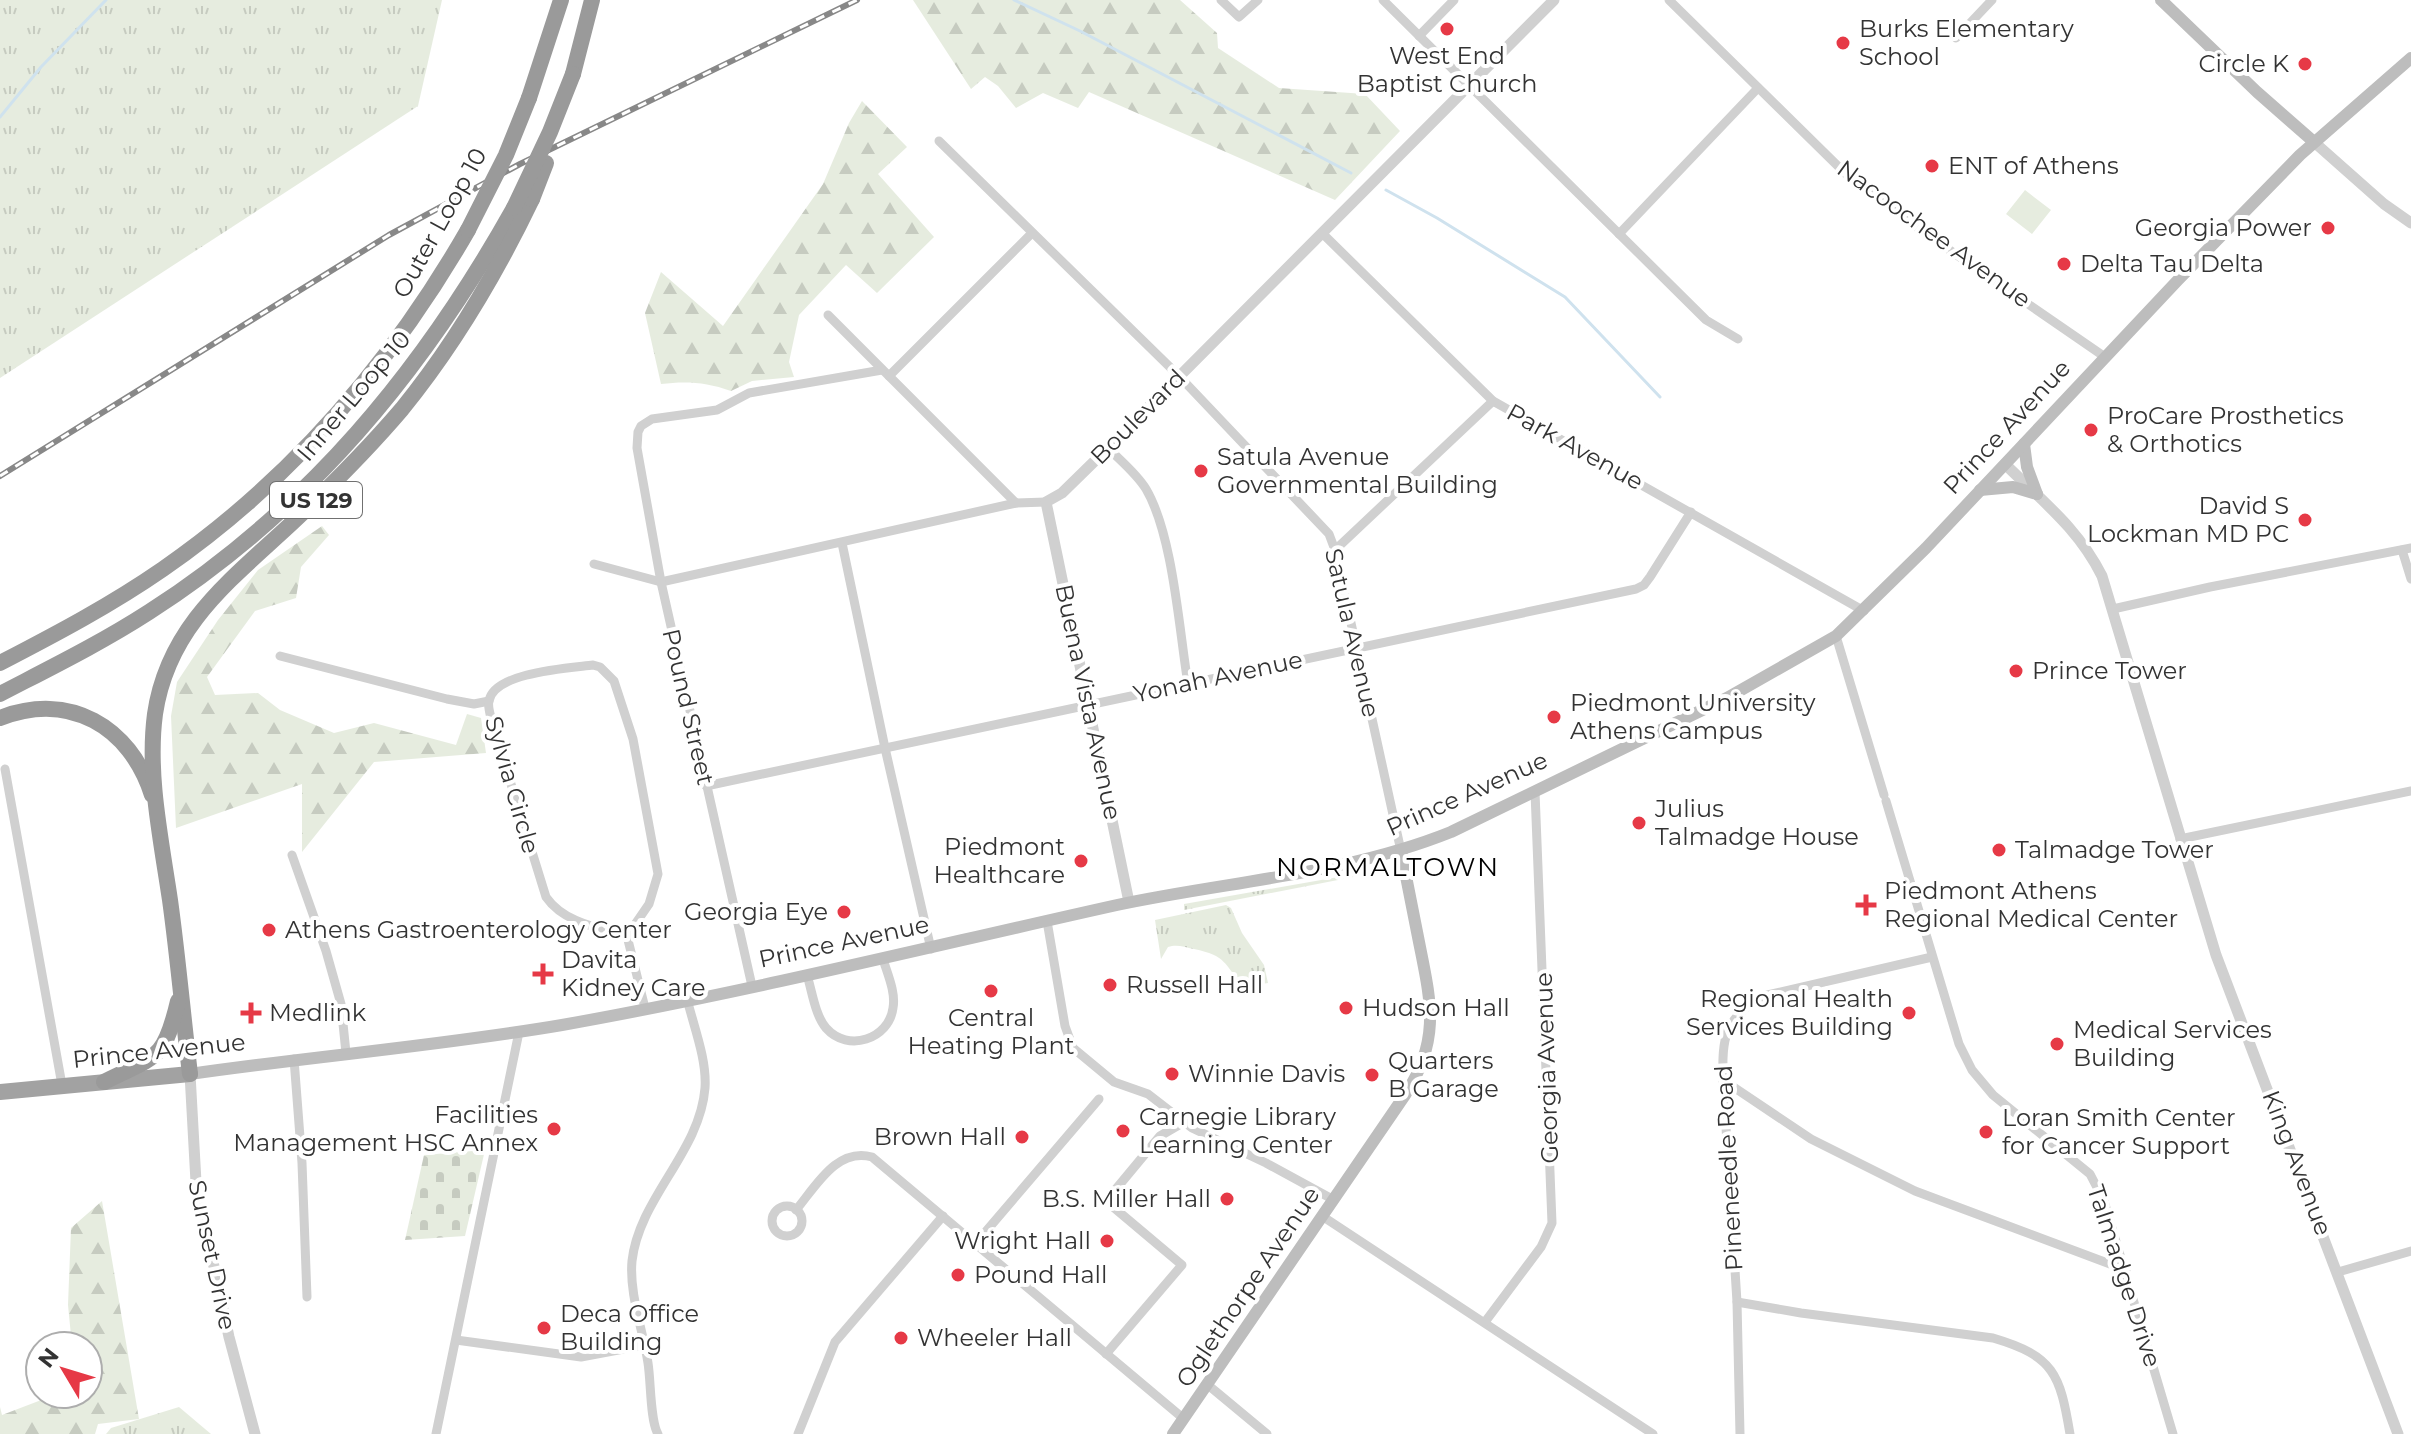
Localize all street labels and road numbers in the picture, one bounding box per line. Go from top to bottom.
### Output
street label: Outer Loop 10 [386,143,493,303]
street label: Nacoochee Avenue [1832,154,2037,314]
street label: Inner Loop 10 [291,325,417,467]
street label: Prince Avenue [1937,353,2076,500]
street label: Boulevard [1084,363,1191,470]
street label: Park Avenue [1502,397,1649,496]
road number: US 129 [270,482,362,518]
street label: Satula Avenue [1319,546,1386,720]
street label: Buena Vista Avenue [1049,581,1128,822]
street label: Pound Street [656,626,721,788]
street label: Yonah Avenue [1131,644,1305,709]
street label: Sylvia Circle [479,713,546,857]
street label: Prince Avenue [1382,745,1552,842]
street label: Prince Avenue [756,909,932,974]
street label: Georgia Avenue [1529,972,1564,1164]
street label: Prince Avenue [71,1027,247,1074]
street label: Pineneedle Road [1709,1064,1748,1272]
street label: King Avenue [2257,1086,2338,1239]
street label: Sunset Drive [182,1177,242,1332]
street label: Oglethorpe Avenue [1170,1181,1325,1392]
street label: Talmadge Drive [2081,1181,2168,1371]

